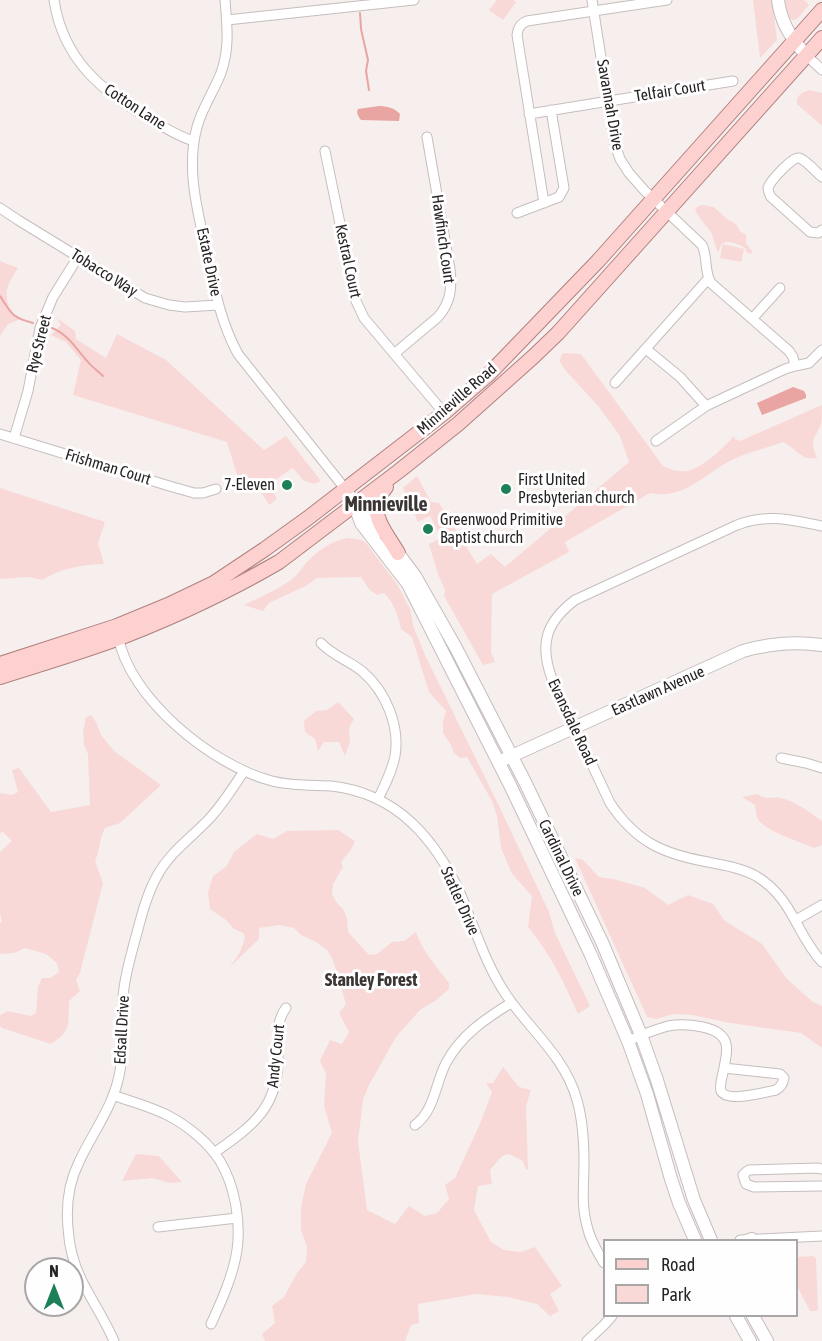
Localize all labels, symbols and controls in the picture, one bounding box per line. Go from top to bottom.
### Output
street label: Savannah Drive [593,58,627,152]
street label: Telfair Court [633,76,707,106]
street label: Cotton Lane [100,80,170,134]
street label: Hawfinch Court [427,193,459,285]
street label: Kestral Court [331,222,365,300]
street label: Estate Drive [192,226,226,298]
street label: Tobacco Way [67,245,141,301]
street label: Rye Street [23,313,55,375]
street label: Minnieville Road [413,359,501,439]
street label: Frishman Court [63,445,153,489]
place label: First United Presbyterian church [518,470,635,508]
place label: 7-Eleven [224,475,275,495]
marker: 7-Eleven [280,478,294,492]
marker: First United Presbyterian church [499,482,513,496]
district label: Minnieville [344,493,428,517]
place label: Greenwood Primitive Baptist church [440,510,563,548]
marker: Greenwood Primitive Baptist church [421,522,435,536]
street label: Eastlawn Avenue [608,662,708,720]
street label: Evansdale Road [544,676,600,768]
street label: Cardinal Drive [534,816,588,900]
street label: Statler Drive [436,864,484,938]
district label: Stanley Forest [325,969,417,991]
street label: Edsall Drive [111,995,133,1065]
street label: Andy Court [263,1023,289,1089]
legend [603,1239,798,1317]
text: Road [661,1254,695,1275]
north arrow [24,1257,84,1317]
text: N [49,1262,59,1280]
text: Park [661,1284,691,1305]

